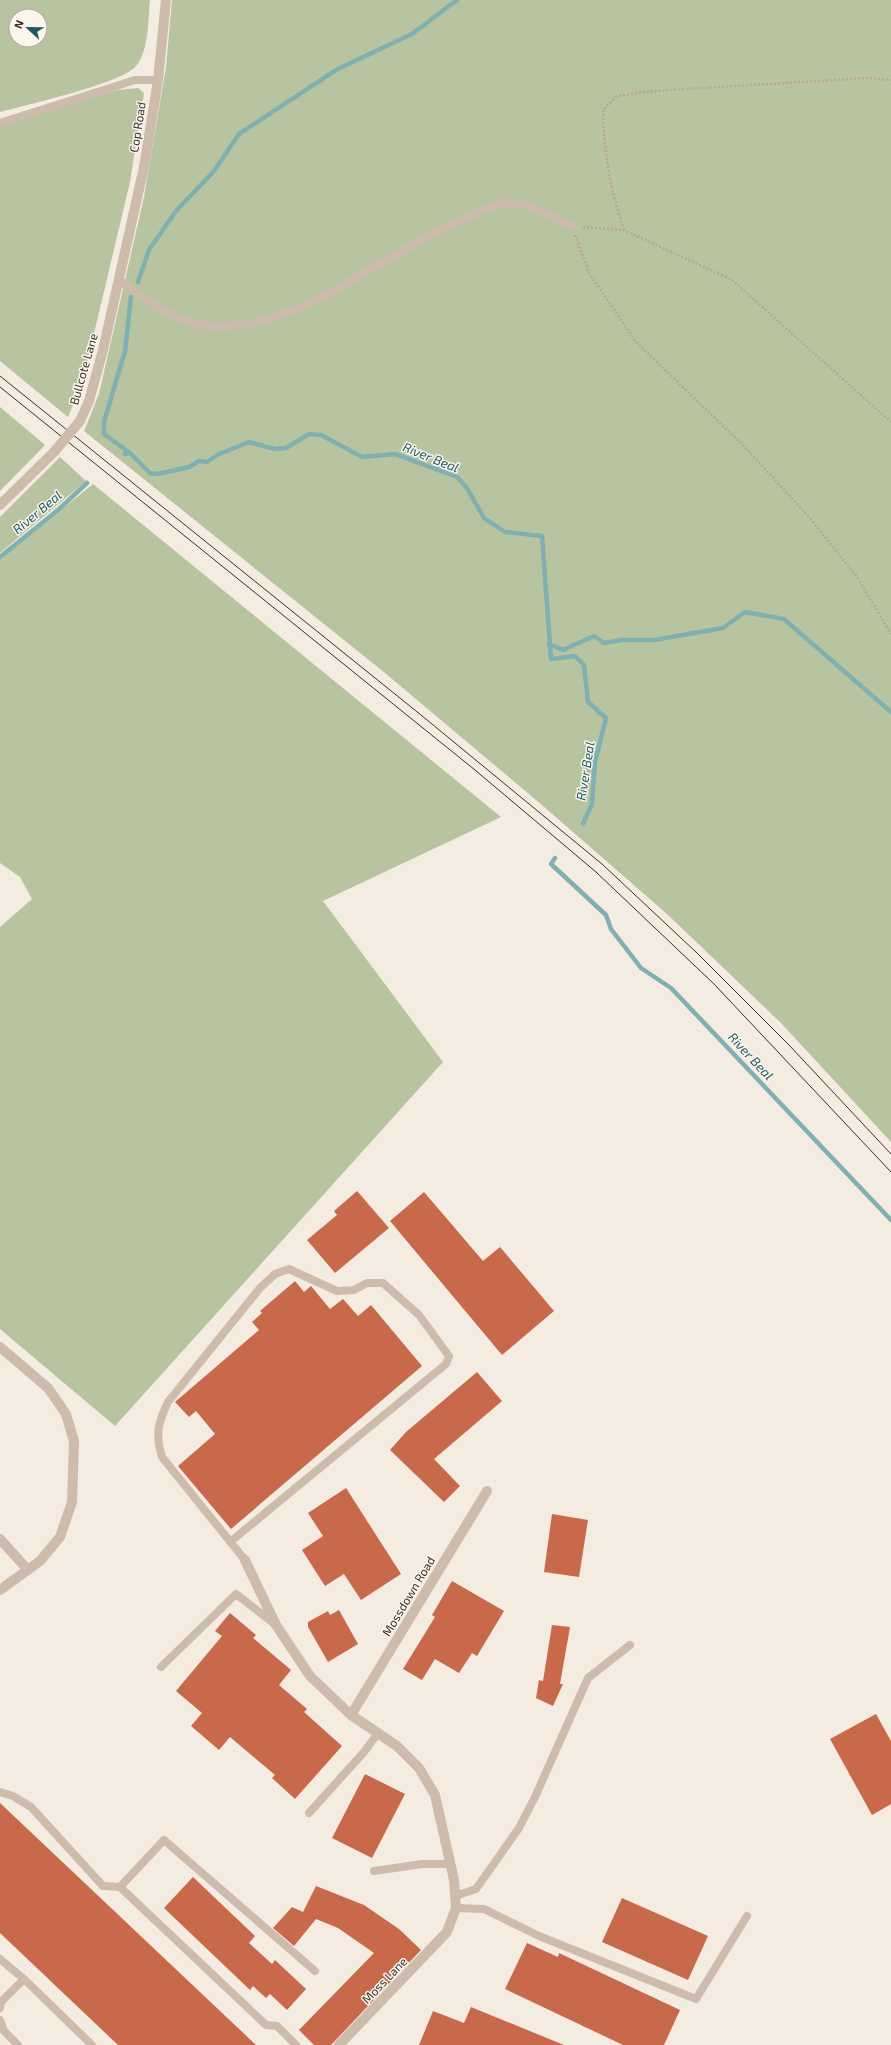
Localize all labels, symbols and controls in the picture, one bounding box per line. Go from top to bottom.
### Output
north arrow [8,8,48,48]
text: N [11,18,26,30]
street label: Cop Road [126,101,148,153]
street label: Bullcote Lane [66,332,100,406]
water label: River Beal [401,438,462,476]
water label: River Beal [9,487,65,537]
water label: River Beal [572,740,598,801]
water label: River Beal [725,1029,777,1083]
street label: Mossdown Road [379,1554,437,1638]
street label: Moss Lane [359,1954,409,2006]

